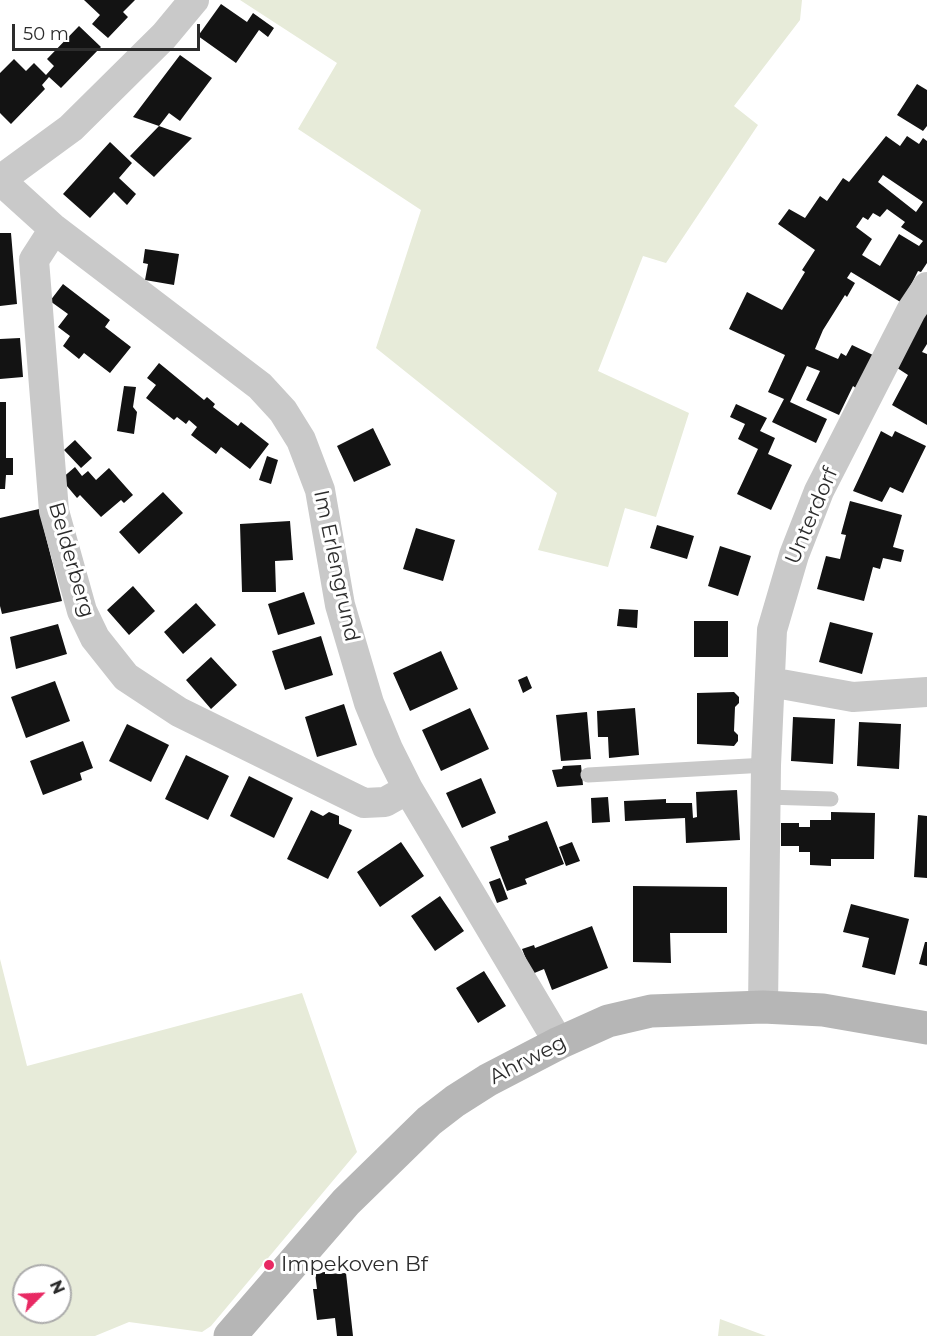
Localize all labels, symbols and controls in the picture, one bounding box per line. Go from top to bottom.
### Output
scale bar [15,12,202,50]
text: 50 m [23,23,69,45]
street label: Unterdorf [780,464,844,568]
street label: Im Erlengrund [308,488,364,644]
street label: Belderberg [43,499,99,621]
street label: Ahrweg [485,1030,571,1090]
place label: Impekoven Bf [281,1252,428,1278]
marker: Impekoven Bf [262,1258,276,1272]
north arrow [12,1264,72,1324]
text: N [46,1278,68,1297]

